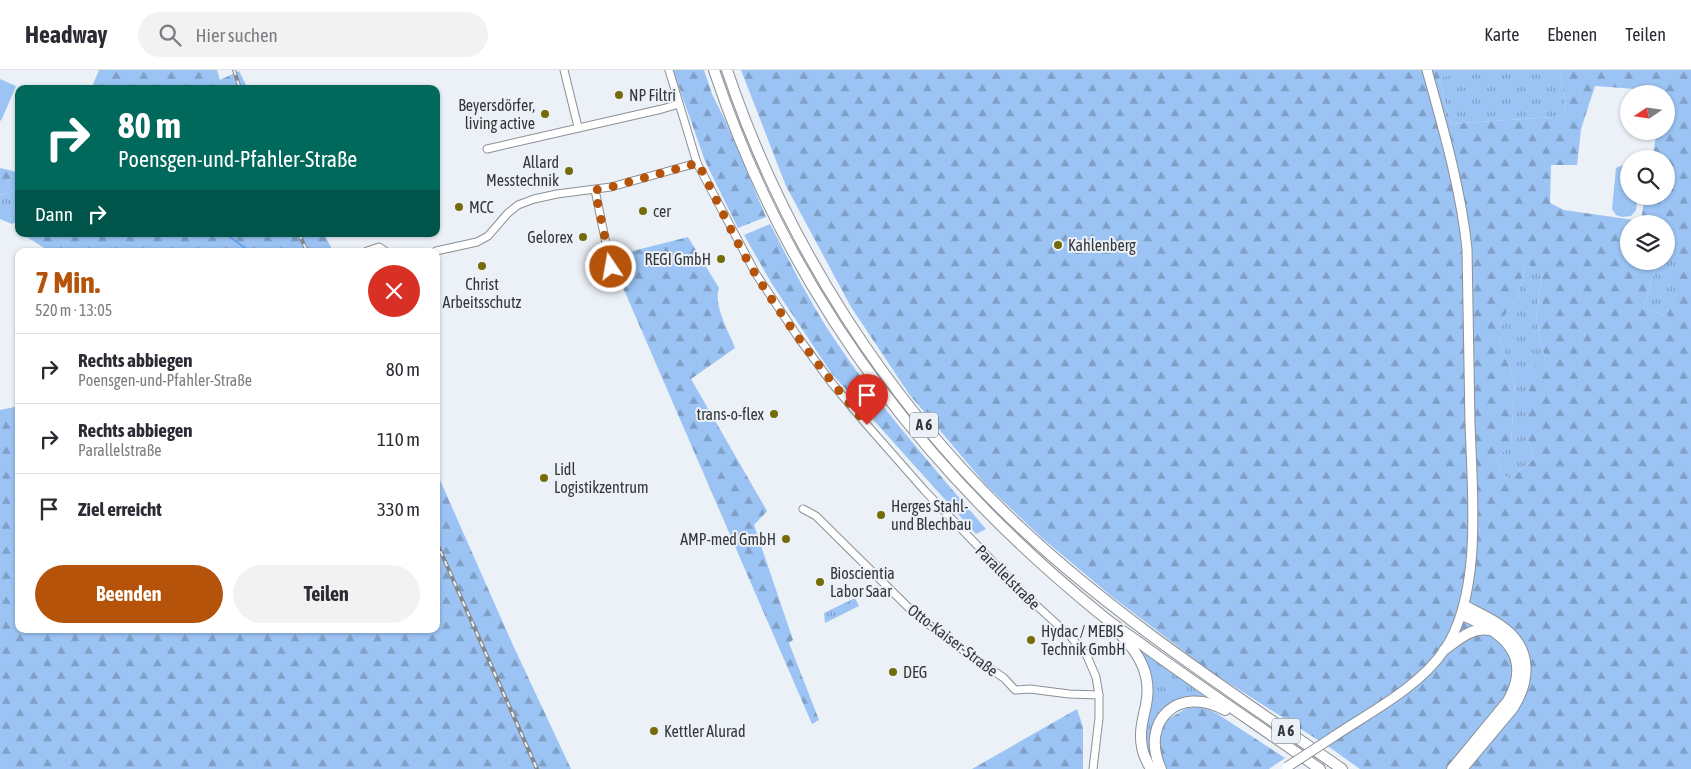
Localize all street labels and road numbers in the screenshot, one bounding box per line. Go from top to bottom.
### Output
road number: A 6 [910,412,938,438]
street label: Parallelstraße [972,541,1044,613]
street label: Otto-Kaiser-Straße [904,600,1002,680]
road number: A 6 [1272,718,1300,744]

